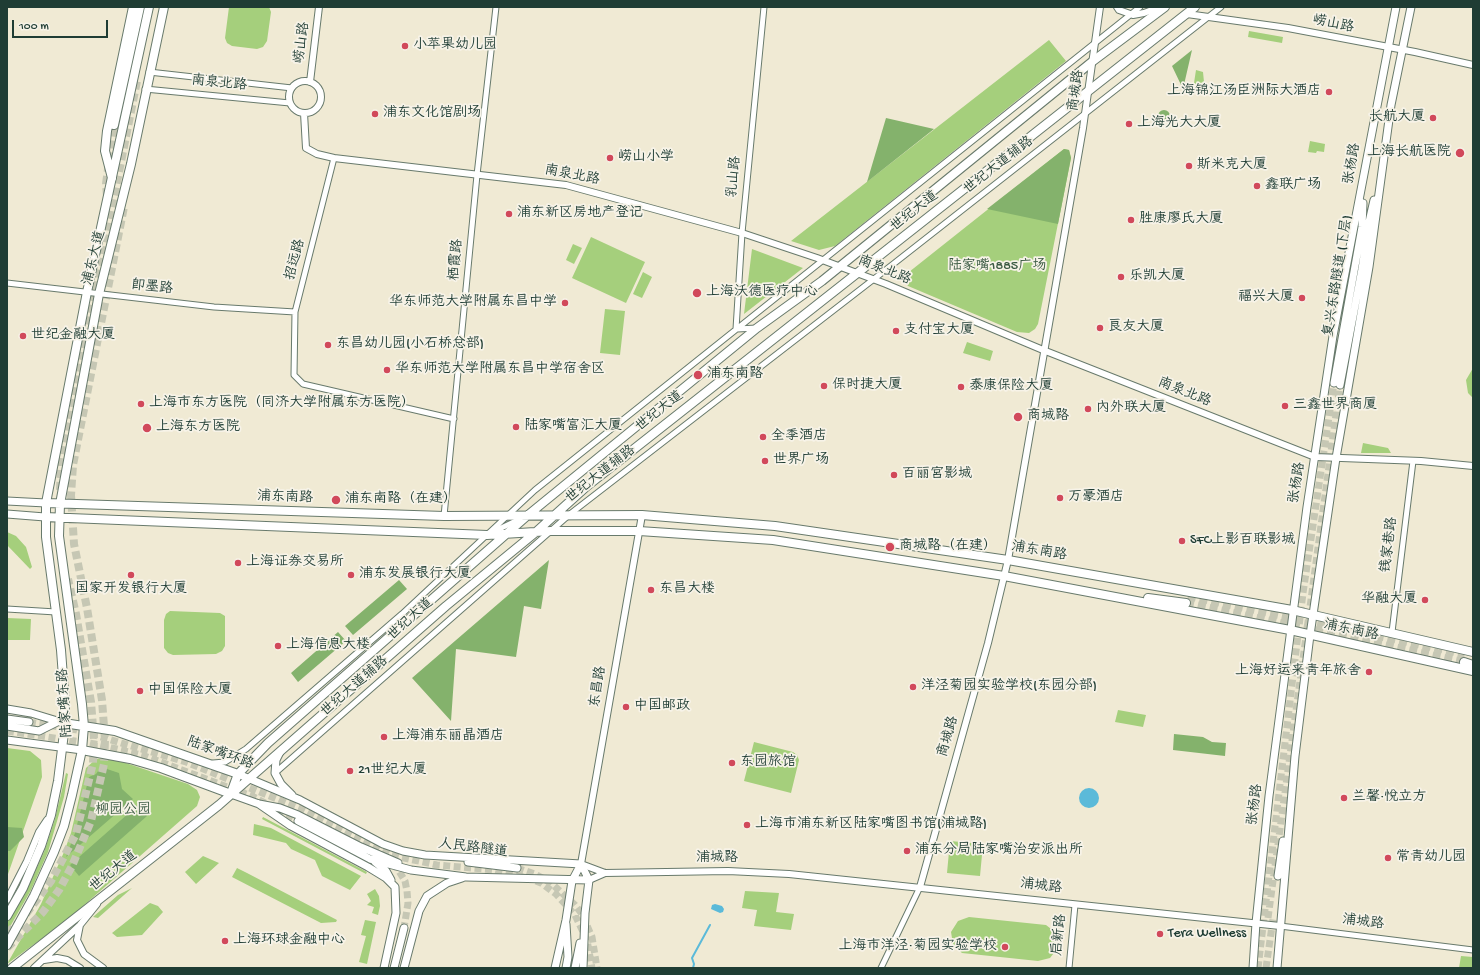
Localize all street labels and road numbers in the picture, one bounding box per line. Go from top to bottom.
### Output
street label: 崂山路 [1311,13,1355,37]
street label: 崂山路 [292,21,314,65]
street label: 商城路 [1066,69,1088,113]
street label: 南泉北路 [190,73,248,95]
street label: 世纪大道辅路 [961,134,1037,198]
street label: 张杨路 [1341,142,1365,186]
street label: 乳山路 [725,155,745,199]
street label: 南泉北路 [543,162,601,190]
street label: 世纪大道 [888,188,942,236]
street label: 复兴东路隧道 (下层) [1321,214,1357,338]
street label: 浦东大道 [80,229,110,287]
street label: 招远路 [282,238,310,282]
street label: 栖霞路 [447,238,467,282]
street label: 南泉北路 [855,253,913,289]
street label: 即墨路 [130,277,174,299]
street label: 南泉北路 [1155,375,1213,411]
street label: 世纪大道 [633,388,687,436]
street label: 世纪大道辅路 [563,443,639,507]
street label: 张杨路 [1286,461,1310,505]
street label: 浦东南路 [257,489,313,507]
street label: 钱家巷路 [1378,516,1402,574]
street label: 浦东南路 [1010,539,1068,565]
street label: 世纪大道 [385,595,437,645]
street label: 浦东南路 [1322,617,1380,645]
street label: 世纪大道辅路 [318,653,392,721]
street label: 东昌路 [587,665,611,709]
street label: 陆家嘴东路 [55,667,77,739]
street label: 商城路 [935,714,963,760]
street label: 陆家嘴环路 [184,734,256,774]
street label: 张杨路 [1245,783,1267,827]
street label: 人民路隧道 [437,836,509,862]
street label: 世纪大道 [87,848,141,896]
street label: 浦城路 [696,851,738,867]
street label: 浦城路 [1019,876,1063,898]
street label: 浦城路 [1341,912,1385,934]
street label: 启新路 [1049,913,1071,957]

